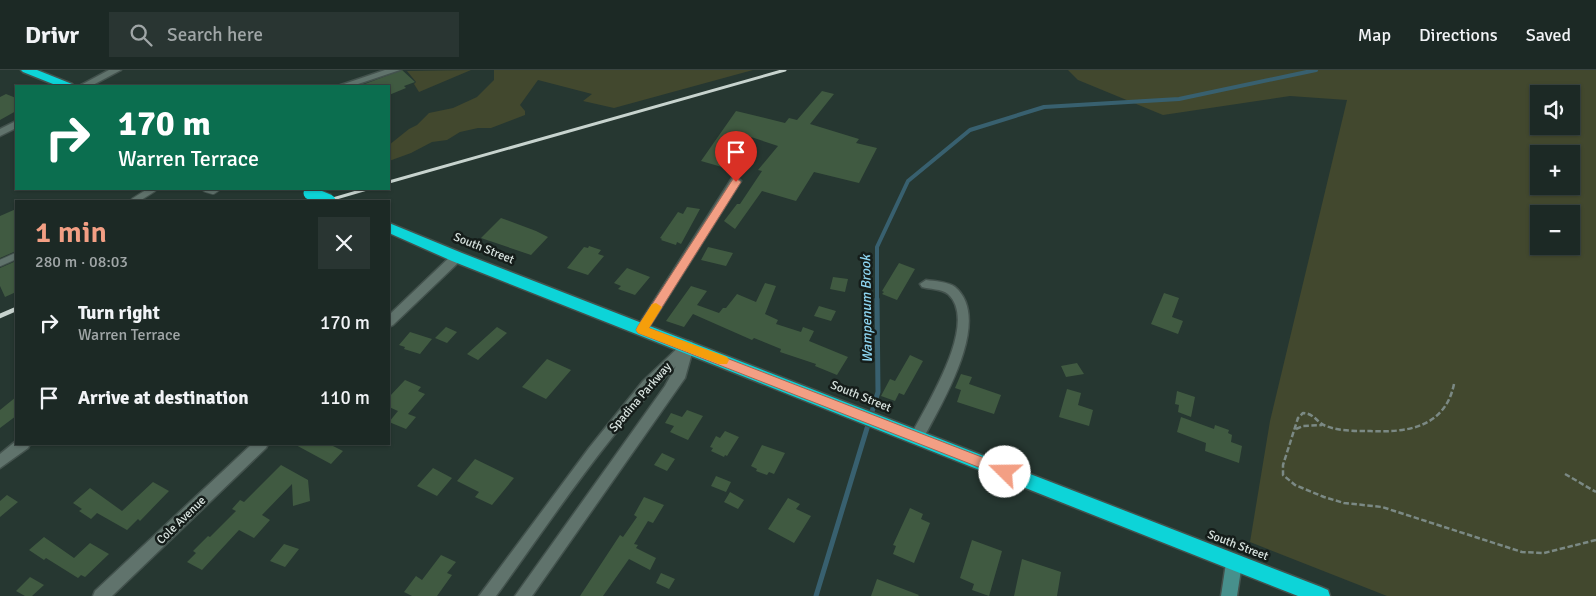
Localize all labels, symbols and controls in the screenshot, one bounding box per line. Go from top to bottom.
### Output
search box [109,12,459,57]
text: Drivr [25,20,79,50]
icon: search [127,21,155,49]
text: Search here [167,23,263,47]
text: Map [1358,24,1391,46]
text: Directions [1419,24,1498,46]
text: Saved [1526,24,1571,46]
map controls [1530,85,1580,255]
button: sound [1530,85,1580,135]
text: 170 m [118,102,211,145]
icon: right [35,105,100,170]
pin [715,131,757,182]
icon: arrive [722,138,750,166]
text: Warren Terrace [118,145,259,172]
button: + [1530,145,1580,195]
button: − [1530,205,1580,255]
text: 1 min [35,214,107,251]
button: close [318,217,370,269]
street label: South Street [451,229,516,267]
text: 280 m · 08:03 [35,252,128,272]
water label: Wampenum Brook [857,253,876,363]
text: Turn right [78,301,160,325]
icon: right [35,309,63,337]
text: 170 m [320,311,370,335]
text: Warren Terrace [78,325,181,345]
street label: Spadina Parkway [606,359,675,435]
street label: South Street [828,377,893,415]
icon: arrive [35,384,63,412]
text: Arrive at destination [78,386,249,410]
text: 110 m [320,386,370,410]
position arrow [978,445,1030,497]
street label: Cole Avenue [153,493,209,548]
street label: South Street [1205,527,1270,564]

